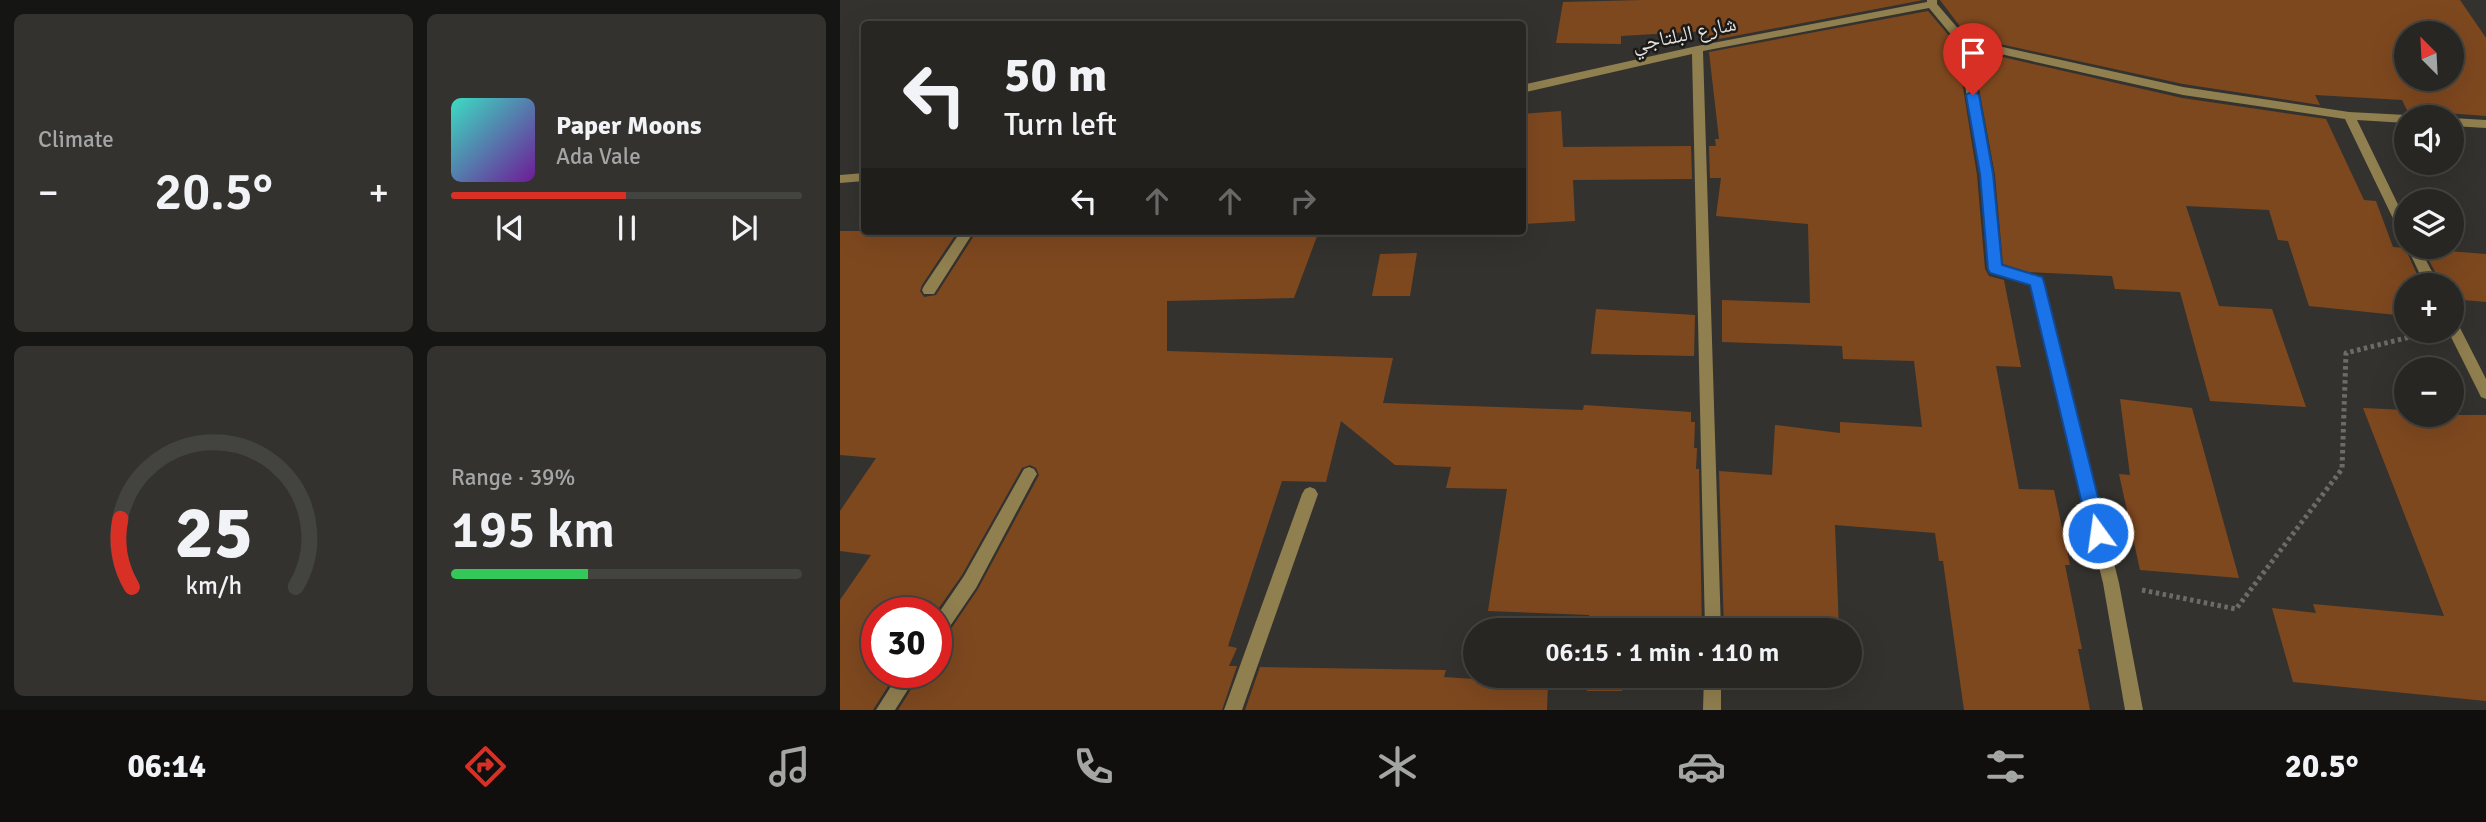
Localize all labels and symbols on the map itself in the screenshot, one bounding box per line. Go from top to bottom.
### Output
street label: شارع البلتاجي [1629,10,1739,61]
north arrow [2394,21,2464,91]
pin [1943,23,2003,95]
position arrow [2061,496,2135,570]
speed limit sign: 30 [861,597,952,688]

